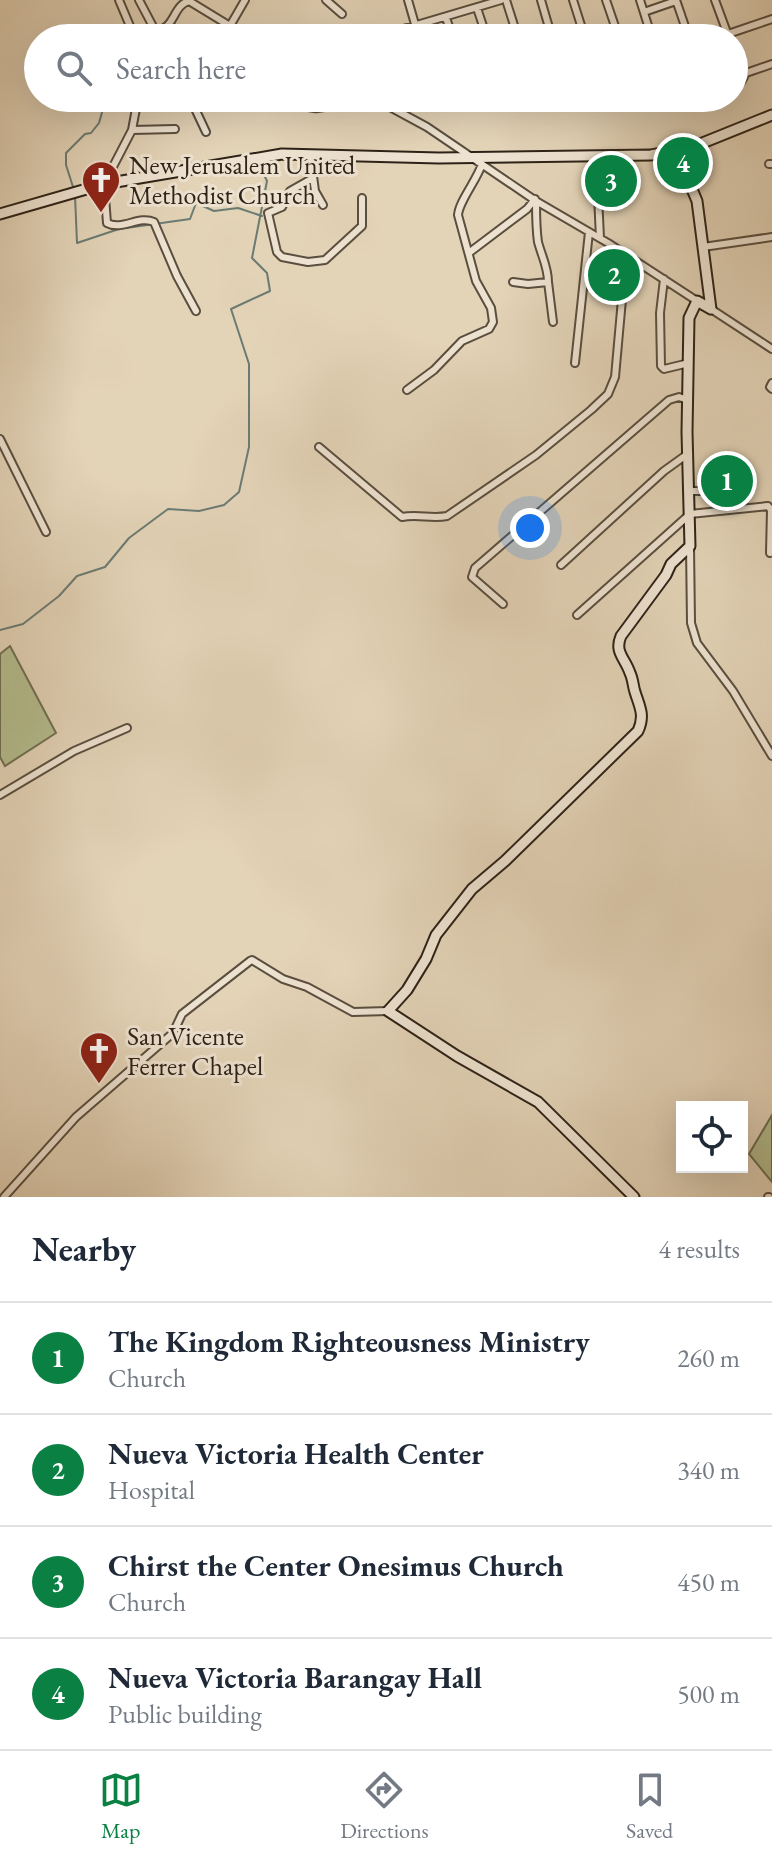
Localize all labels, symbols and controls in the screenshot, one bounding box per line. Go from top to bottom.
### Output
search box [24,24,748,112]
icon: search [52,46,96,90]
text: Search here [116,49,246,88]
pin: 4 [657,133,709,193]
place label: New Jerusalem United Methodist Church [129,148,356,212]
pin: 3 [585,151,637,211]
church icon: New Jerusalem United Methodist Church [80,159,122,214]
pin: 2 [588,245,640,305]
pin: 1 [701,451,753,511]
your location [510,508,550,548]
place label: San Vicente Ferrer Chapel [127,1019,263,1083]
church icon: San Vicente Ferrer Chapel [78,1030,120,1085]
map controls [676,1101,748,1173]
button: locate [676,1101,748,1173]
text: Nearby [32,1227,136,1271]
text: 4 results [659,1232,740,1266]
text: The Kingdom Righteousness Ministry [108,1322,590,1361]
text: 1 [51,1341,65,1375]
text: 260 m [677,1341,740,1375]
text: Church [108,1361,186,1395]
text: Nueva Victoria Health Center [108,1434,484,1473]
text: 2 [51,1453,65,1487]
text: 340 m [677,1453,740,1487]
text: Hospital [108,1473,195,1507]
text: Chirst the Center Onesimus Church [108,1546,564,1585]
text: 3 [51,1565,65,1599]
text: 450 m [677,1565,740,1599]
text: Church [108,1585,186,1619]
text: Nueva Victoria Barangay Hall [108,1658,482,1697]
text: 4 [51,1677,65,1711]
text: 500 m [677,1677,740,1711]
text: Public building [108,1697,262,1731]
tab: Map [99,1768,143,1845]
tab: Directions [340,1768,429,1845]
tab: Saved [626,1768,673,1845]

